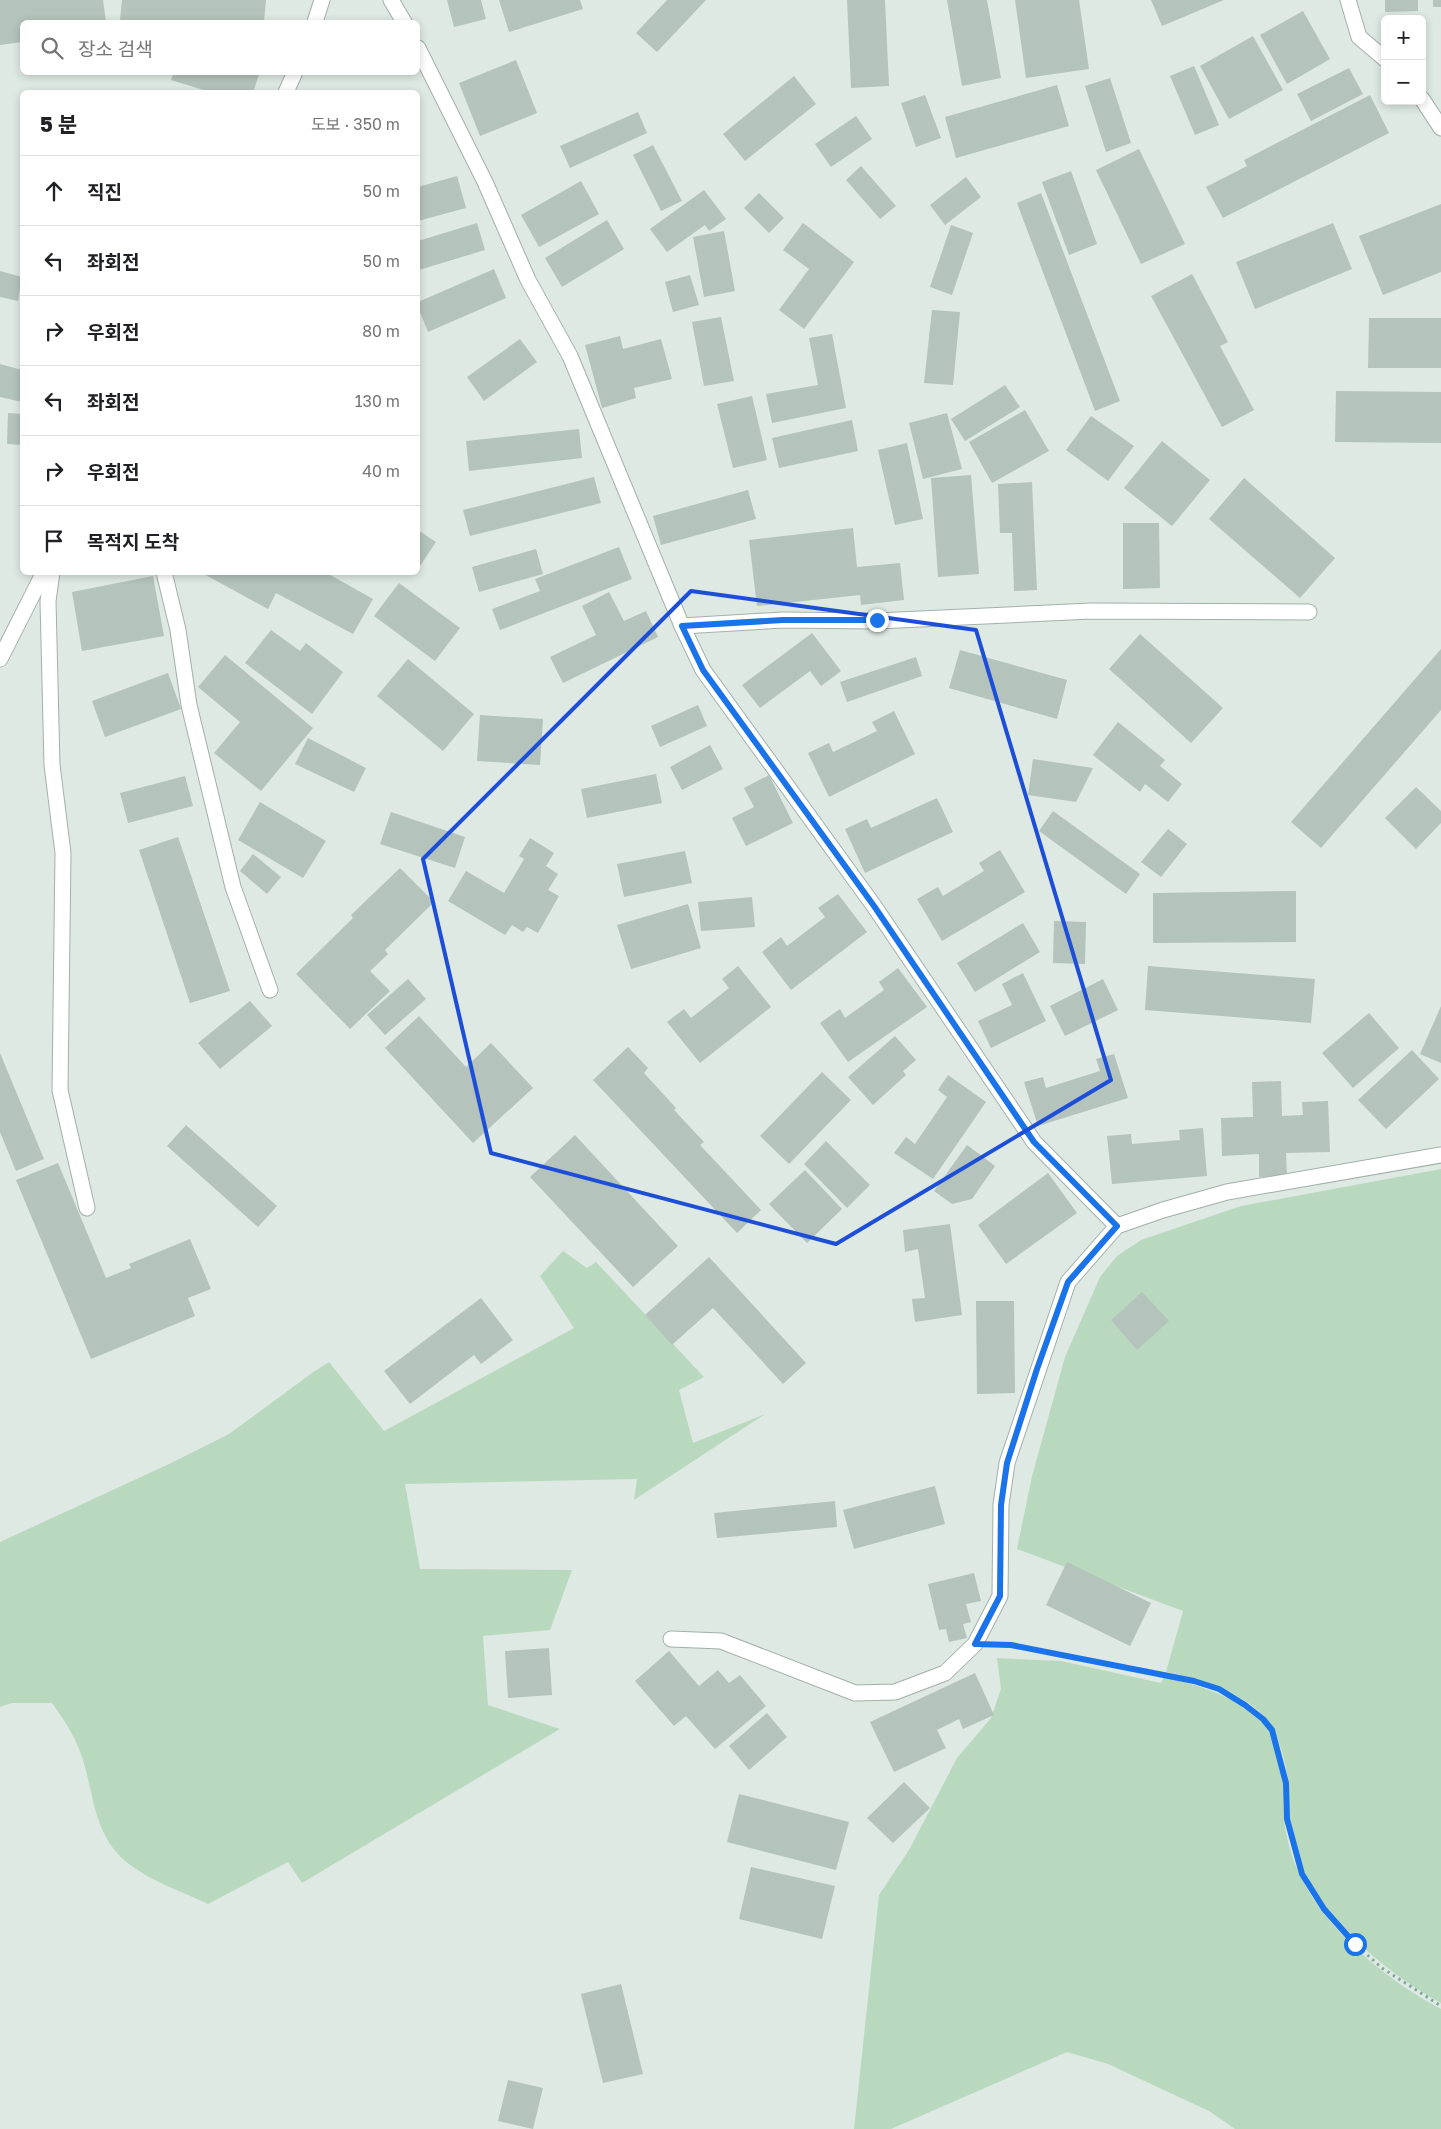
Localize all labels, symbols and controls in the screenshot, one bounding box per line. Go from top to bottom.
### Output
map controls [1381,15,1426,105]
button: + [1381,15,1426,60]
search box [20,20,420,75]
icon: search [38,34,66,62]
text: 장소 검색 [78,37,153,60]
button: − [1381,60,1426,105]
text: 5 분 [40,111,77,137]
text: 도보 · 350 m [311,114,400,134]
icon: ahead [40,177,68,205]
text: 직진 [87,180,122,203]
text: 50 m [363,181,400,201]
icon: left [40,247,68,275]
text: 좌회전 [87,250,139,273]
text: 50 m [363,251,400,271]
icon: right [40,317,68,345]
text: 우회전 [87,320,139,343]
text: 80 m [362,321,400,341]
icon: left [40,387,68,415]
text: 좌회전 [87,390,139,413]
text: 130 m [355,391,400,411]
icon: right [40,457,68,485]
text: 우회전 [87,460,139,483]
text: 40 m [362,461,400,481]
icon: arrive [40,527,68,555]
text: 목적지 도착 [87,530,179,553]
route end [866,609,889,632]
route start [1344,1933,1367,1956]

